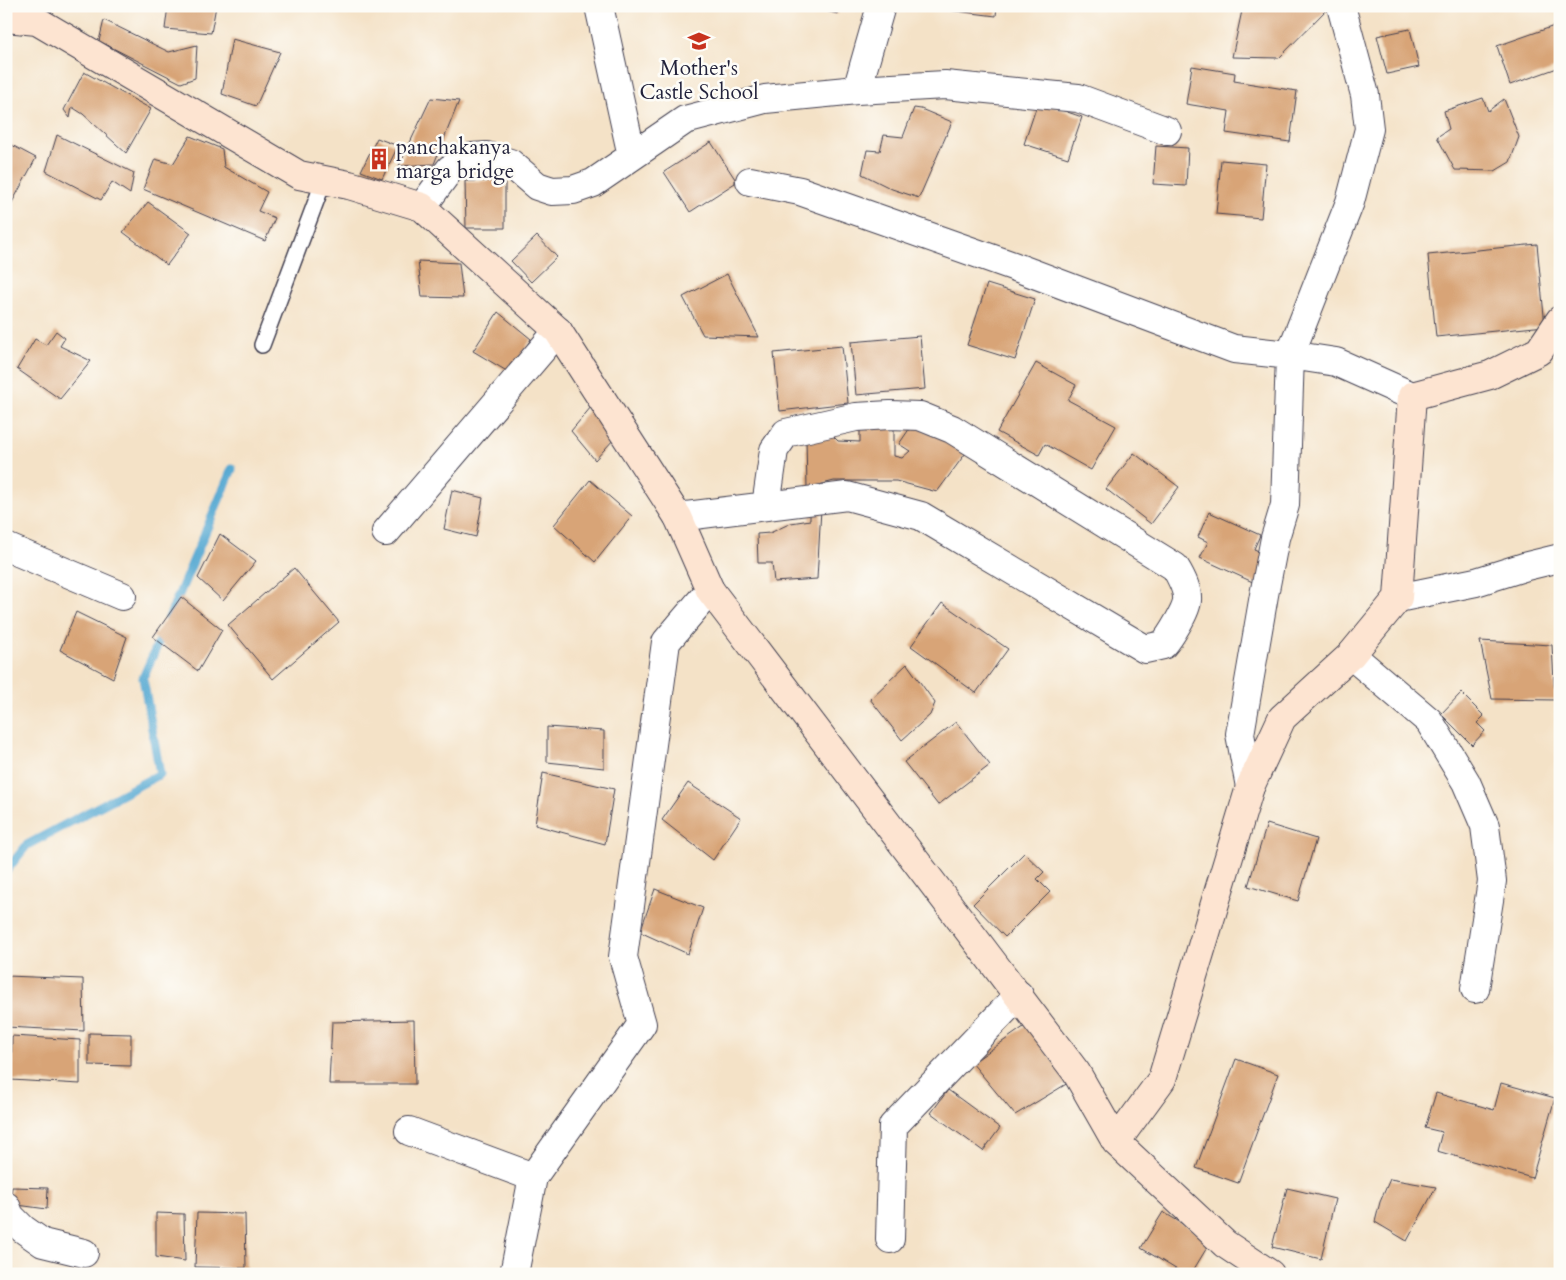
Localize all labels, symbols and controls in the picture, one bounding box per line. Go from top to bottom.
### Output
school or university icon: Mother's Castle School [686,28,712,54]
place label: Mother's Castle School [640,54,758,107]
place label: panchakanya marga bridge [396,133,514,186]
building icon: panchakanya marga bridge [366,146,392,172]

